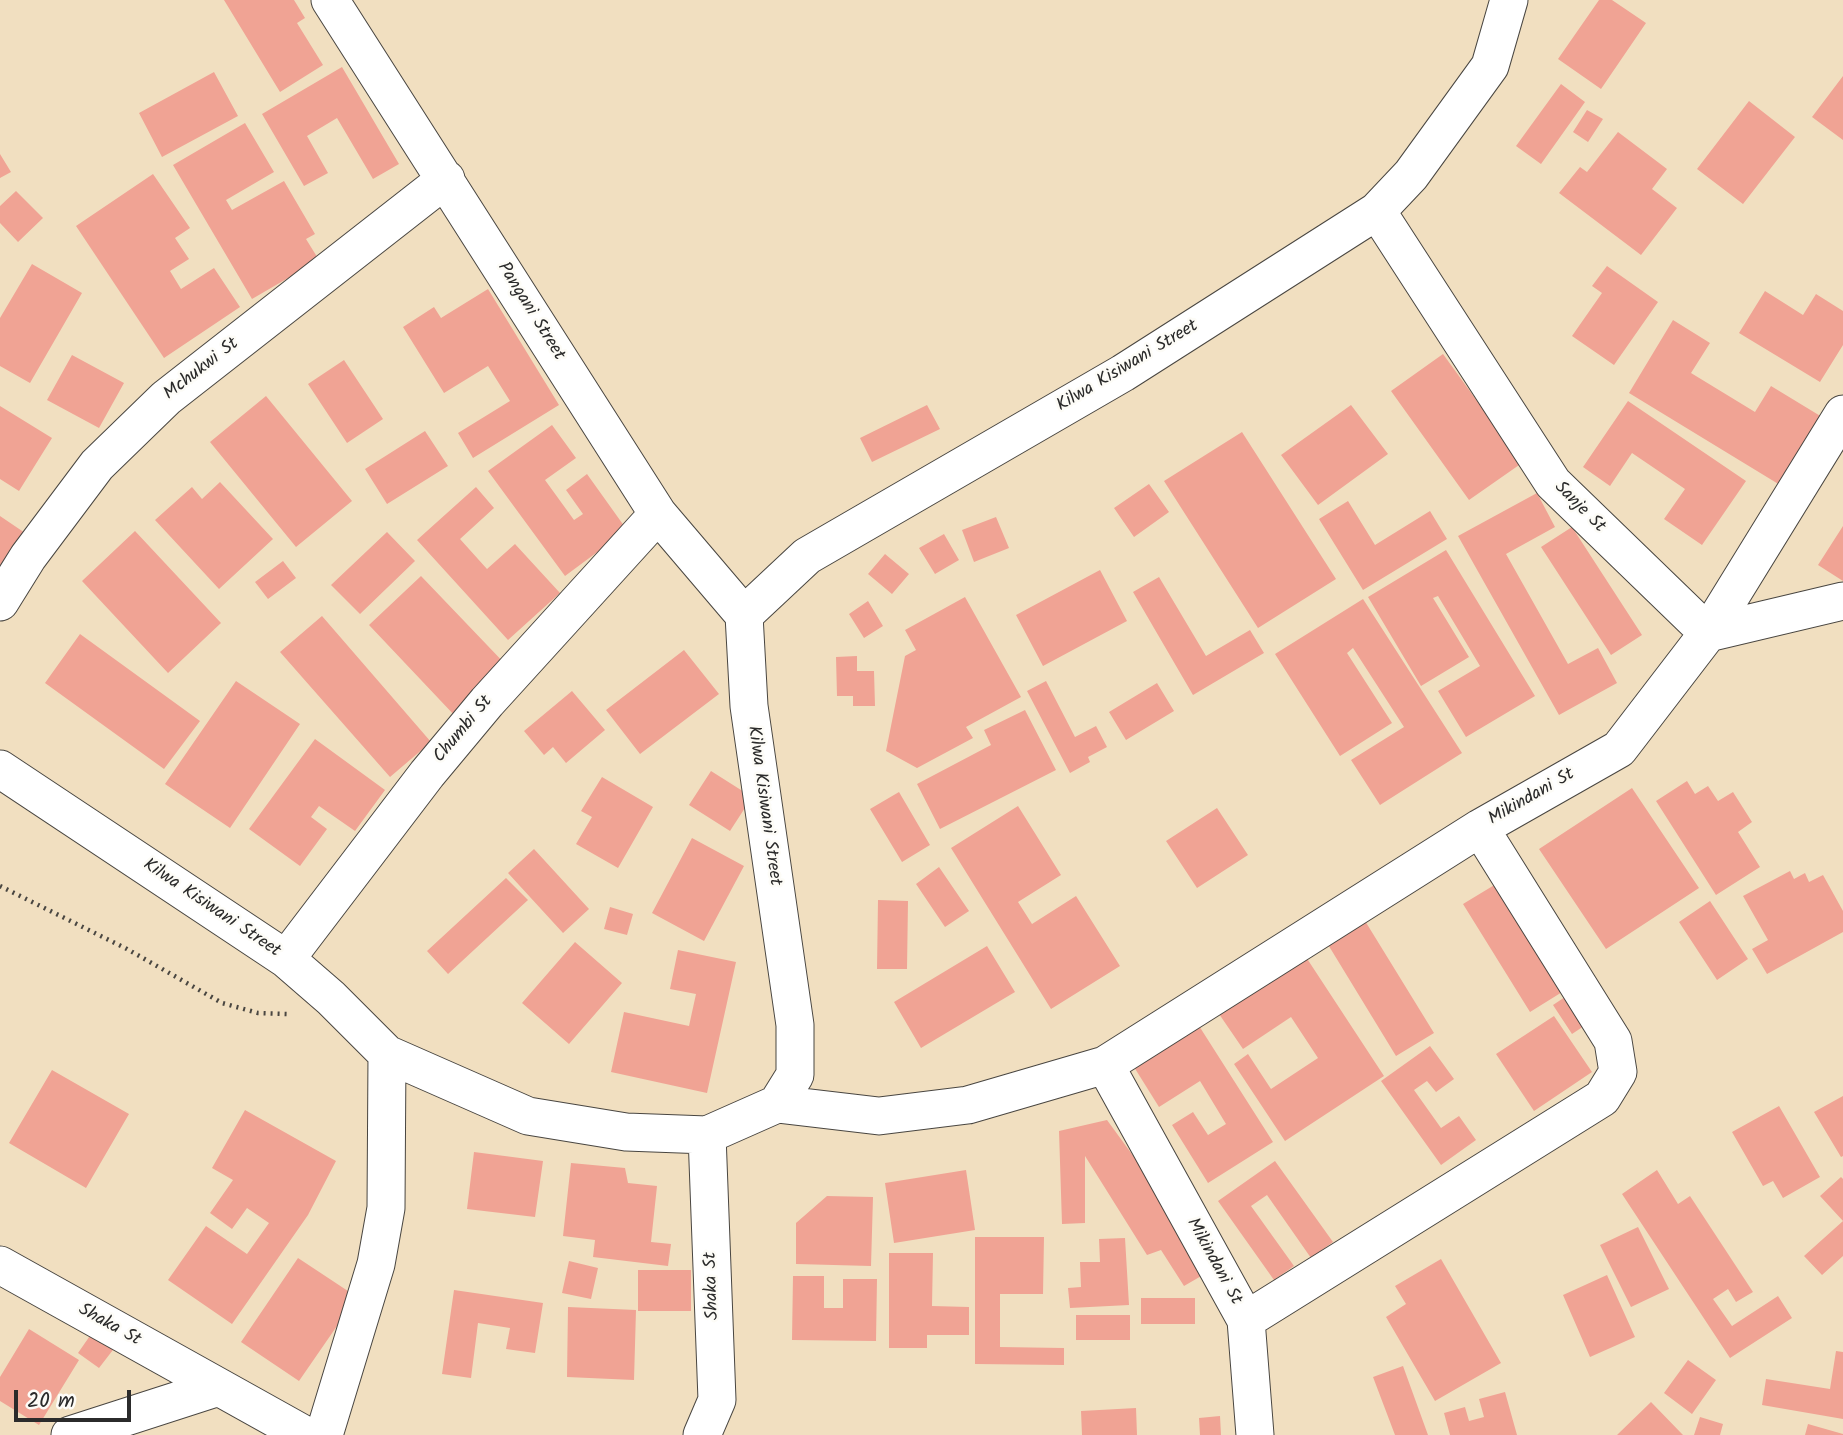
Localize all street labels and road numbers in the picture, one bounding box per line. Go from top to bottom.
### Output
street label: Pangani Street [491,259,569,365]
street label: Kilwa Kisiwani Street [1053,316,1203,418]
street label: Mchukwi St [160,334,244,406]
street label: Sanje St [1549,478,1609,538]
street label: Chumbi St [430,692,498,768]
street label: Kilwa Kisiwani Street [741,725,785,887]
street label: Mikindani St [1485,765,1579,831]
street label: Kilwa Kisiwani Street [138,855,284,963]
street label: Mikindani St [1180,1215,1246,1309]
street label: Shaka St [701,1252,725,1320]
street label: Shaka St [74,1300,144,1352]

